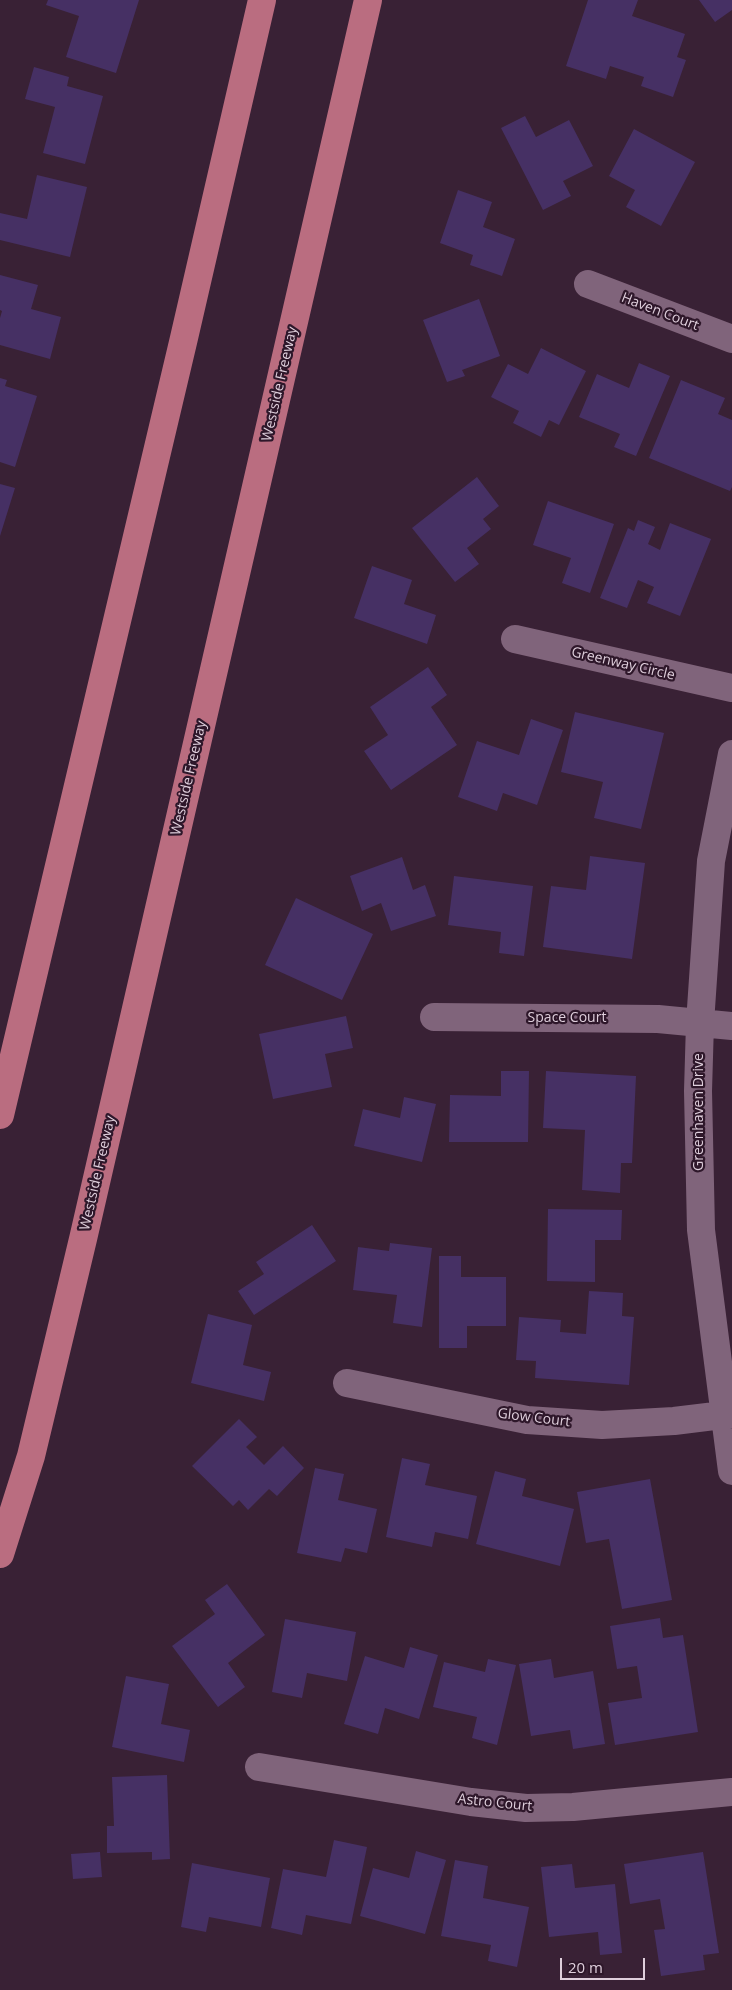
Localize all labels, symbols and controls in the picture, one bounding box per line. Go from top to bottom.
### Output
street label: Haven Court [619,290,701,334]
street label: Westside Freeway [259,325,301,443]
street label: Greenway Circle [570,644,676,684]
street label: Westside Freeway [168,719,210,837]
street label: Space Court [528,1010,606,1026]
street label: Greenhaven Drive [691,1053,707,1171]
street label: Westside Freeway [77,1114,119,1232]
street label: Glow Court [497,1405,571,1431]
street label: Astro Court [457,1791,533,1815]
scale bar [562,1948,647,1980]
text: 20 m [568,1957,603,1977]

